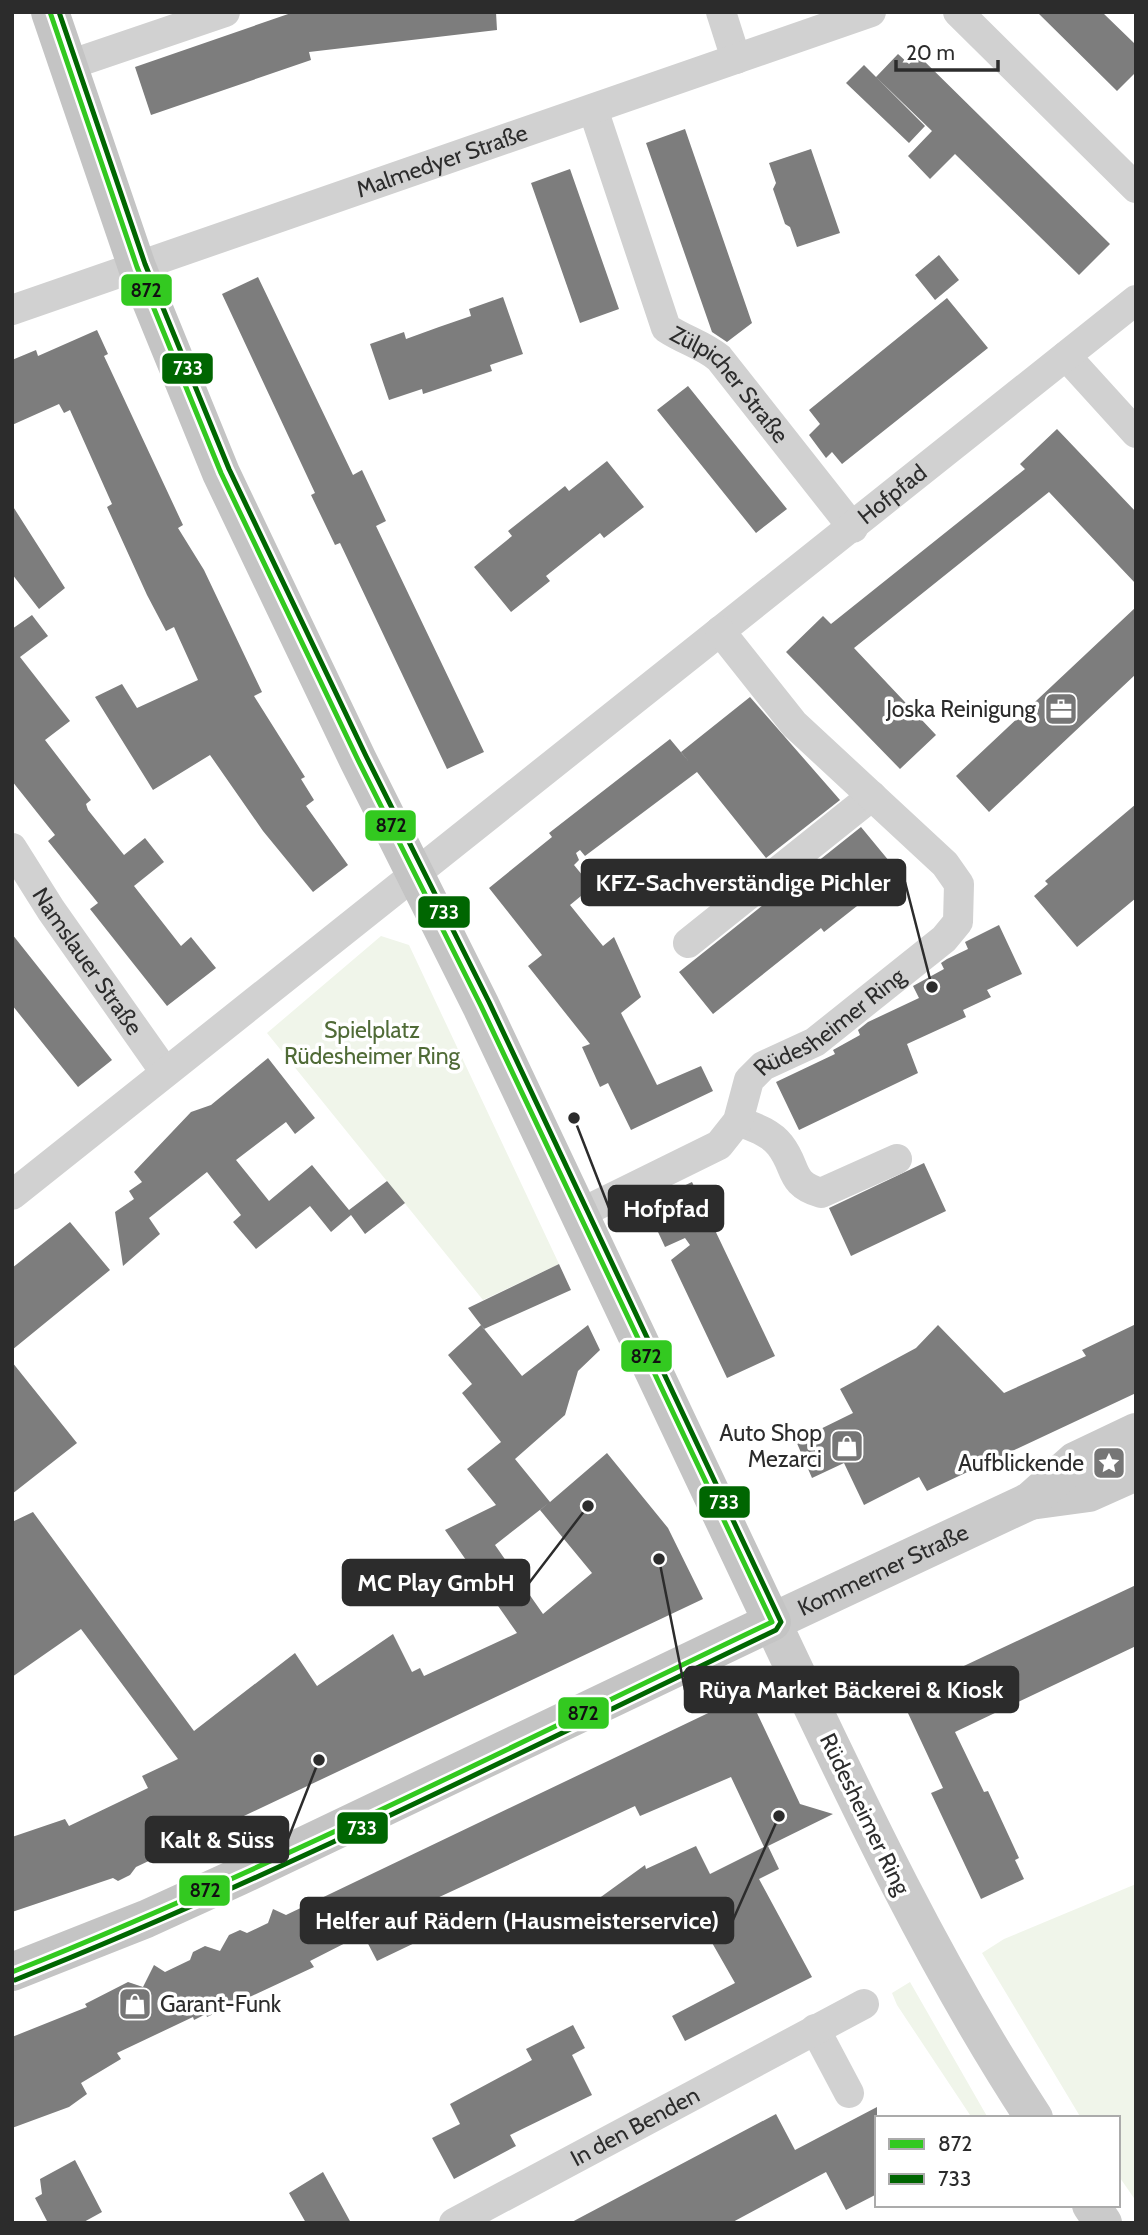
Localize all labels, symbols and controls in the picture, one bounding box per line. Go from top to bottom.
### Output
scale bar [896,28,998,72]
text: 20 m [906,40,955,65]
street label: Malmedyer Straße [353,118,531,203]
line badge: 872 [120,273,173,307]
text: 872 [130,279,162,302]
street label: Zülpicher Straße [665,320,795,449]
line badge: 733 [161,352,214,385]
text: 733 [173,357,203,380]
street label: Hofpfad [852,458,932,530]
office icon: Joska Reinigung [1042,690,1080,728]
place label: Joska Reinigung [885,695,1037,723]
line badge: 872 [364,809,417,842]
text: 872 [375,814,407,837]
callout: KFZ-Sachverständige Pichler [582,860,905,905]
text: KFZ-Sachverständige Pichler [596,868,891,897]
street label: Namslauer Straße [26,882,149,1040]
line badge: 733 [417,895,471,929]
text: 733 [429,901,459,924]
street label: Rüdesheimer Ring [747,962,911,1082]
park label: Spielplatz Rüdesheimer Ring [284,1016,461,1070]
callout: Hofpfad [609,1186,723,1231]
text: Hofpfad [623,1194,709,1223]
line badge: 872 [620,1339,673,1373]
text: 872 [630,1345,662,1368]
place label: Auto Shop Mezarci [719,1419,822,1473]
shop icon: Auto Shop Mezarci [828,1427,866,1465]
place icon: Aufblickende [1090,1444,1128,1482]
place label: Aufblickende [958,1449,1084,1477]
line badge: 733 [698,1485,751,1519]
text: 733 [709,1491,739,1514]
street label: Kommerner Straße [793,1518,973,1622]
callout: MC Play GmbH [343,1560,529,1605]
text: MC Play GmbH [357,1568,515,1597]
callout: Rüya Market Bäckerei & Kiosk [685,1667,1018,1712]
text: Rüya Market Bäckerei & Kiosk [699,1675,1004,1704]
line badge: 872 [557,1696,610,1730]
text: 872 [567,1702,599,1725]
street label: Rüdesheimer Ring [814,1729,916,1900]
line badge: 733 [336,1811,389,1845]
callout: Kalt & Süss [146,1817,288,1862]
text: 733 [347,1817,377,1840]
text: Kalt & Süss [160,1825,274,1854]
line badge: 872 [178,1874,231,1907]
text: 872 [189,1879,221,1902]
callout: Helfer auf Rädern (Hausmeisterservice) [301,1898,733,1943]
text: Helfer auf Rädern (Hausmeisterservice) [315,1906,719,1935]
shop icon: Garant-Funk [116,1985,154,2023]
place label: Garant-Funk [160,1990,282,2018]
street label: In den Benden [566,2081,704,2172]
legend [875,2116,1120,2207]
text: 872 [938,2131,972,2156]
text: 733 [938,2166,971,2191]

